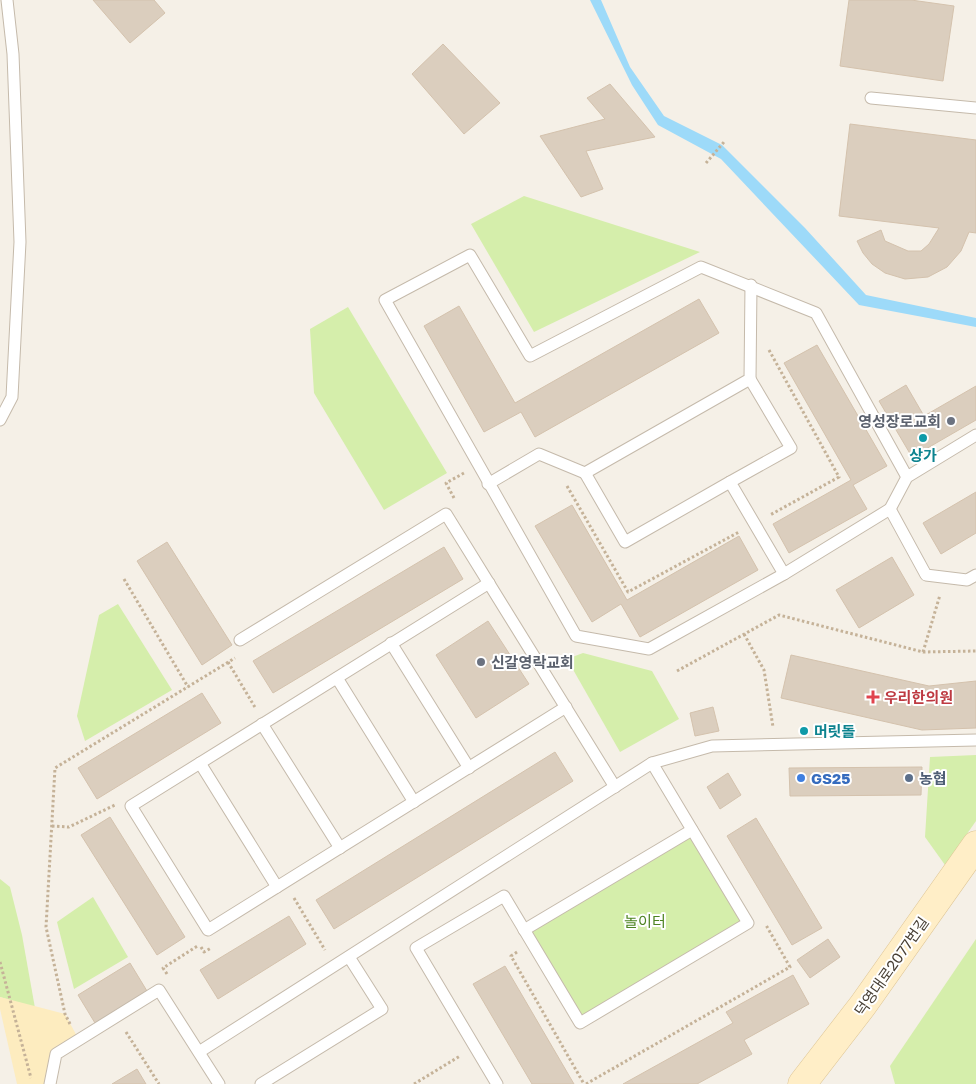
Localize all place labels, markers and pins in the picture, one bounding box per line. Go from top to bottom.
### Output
place label: 영성장로교회 [858,412,941,430]
marker: 영성장로교회 [945,415,957,427]
marker: 상가 [917,432,929,444]
place label: 상가 [909,446,937,464]
place label: 신갈영락교회 [491,653,574,671]
marker: 신갈영락교회 [475,656,487,668]
place label: 우리한의원 [884,688,953,706]
marker: 우리한의원 [866,690,880,704]
place label: 머릿돌 [814,722,856,740]
marker: 머릿돌 [798,725,810,737]
place label: GS25 [811,769,850,787]
place label: 농협 [919,769,947,787]
marker: GS25 [795,772,807,784]
marker: 농협 [903,772,915,784]

